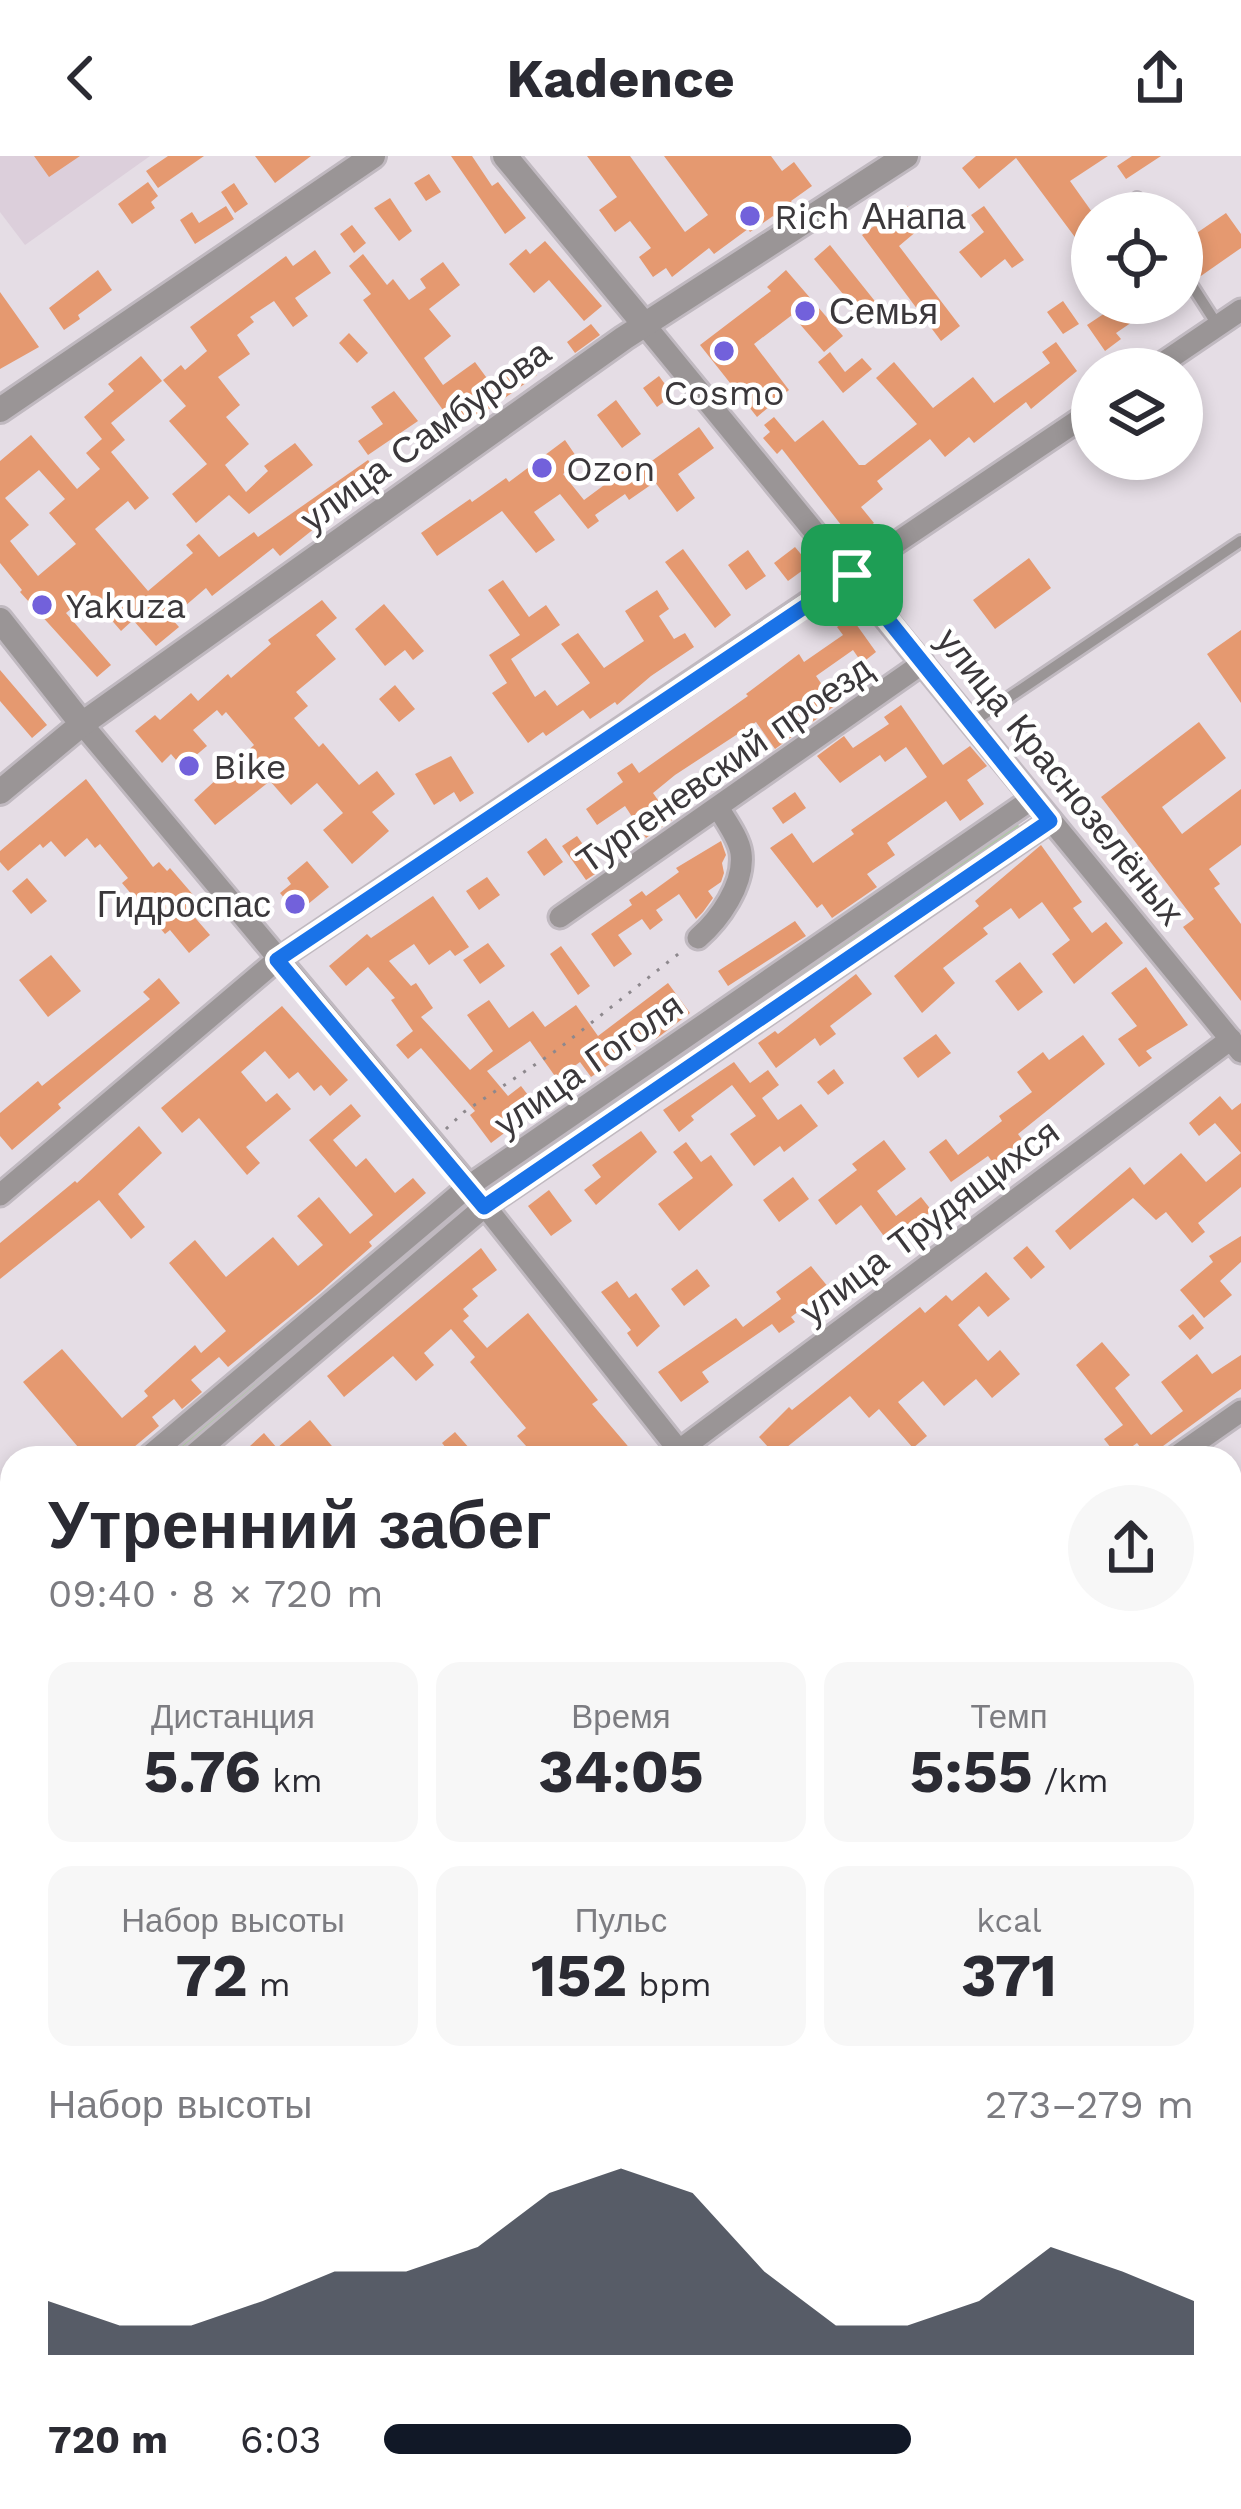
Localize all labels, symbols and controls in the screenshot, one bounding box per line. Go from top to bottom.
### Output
icon: back [48,45,114,111]
icon: share [1127,45,1193,111]
text: Kadence [506,47,735,110]
map controls [1071,192,1203,480]
button: locate [1071,192,1203,324]
place label: Rich Анапа [774,196,966,238]
marker: Rich Анапа [737,203,763,229]
place label: Семья [829,291,938,333]
marker: Семья [792,298,818,324]
street label: улица Самбурова [293,331,559,540]
marker: Cosmo [711,338,737,364]
button: layers [1071,348,1203,480]
place label: Cosmo [663,372,785,414]
place label: Ozon [566,448,656,490]
marker: Ozon [529,455,555,481]
pin [801,524,903,626]
icon: arrive [819,542,885,608]
place label: Yakuza [66,585,186,627]
marker: Yakuza [29,592,55,618]
street label: улица Краснозелёных [928,620,1193,933]
street label: Тургеневский проезд [569,647,880,882]
place label: Bike [213,746,287,788]
marker: Bike [176,753,202,779]
place label: Гидроспас [97,884,271,926]
marker: Гидроспас [282,891,308,917]
street label: улица Гоголя [486,984,691,1145]
street label: улица Трудящихся [792,1111,1067,1333]
button: share [1068,1485,1194,1611]
text: Утренний забег [48,1487,552,1564]
text: 09:40 · 8 × 720 m [48,1571,383,1616]
text: Дистанция [151,1697,315,1736]
text: Время [571,1697,671,1736]
text: Темп [970,1697,1048,1736]
text: 5.76 [144,1736,261,1807]
text: 34:05 [538,1736,704,1807]
text: 5:55 [910,1736,1033,1807]
text: km [261,1761,322,1800]
text: /km [1033,1761,1108,1800]
text: Набор высоты [121,1901,345,1940]
text: Пульс [575,1901,667,1940]
text: kcal [976,1901,1042,1940]
text: 72 [176,1940,248,2011]
text: 152 [531,1940,627,2011]
text: 371 [961,1940,1057,2011]
text: m [248,1965,290,2004]
text: bpm [627,1965,711,2004]
text: Набор высоты [48,2082,312,2127]
text: 273–279 m [985,2082,1194,2127]
text: 720 m [48,2417,168,2462]
text: 6:03 [240,2417,321,2462]

